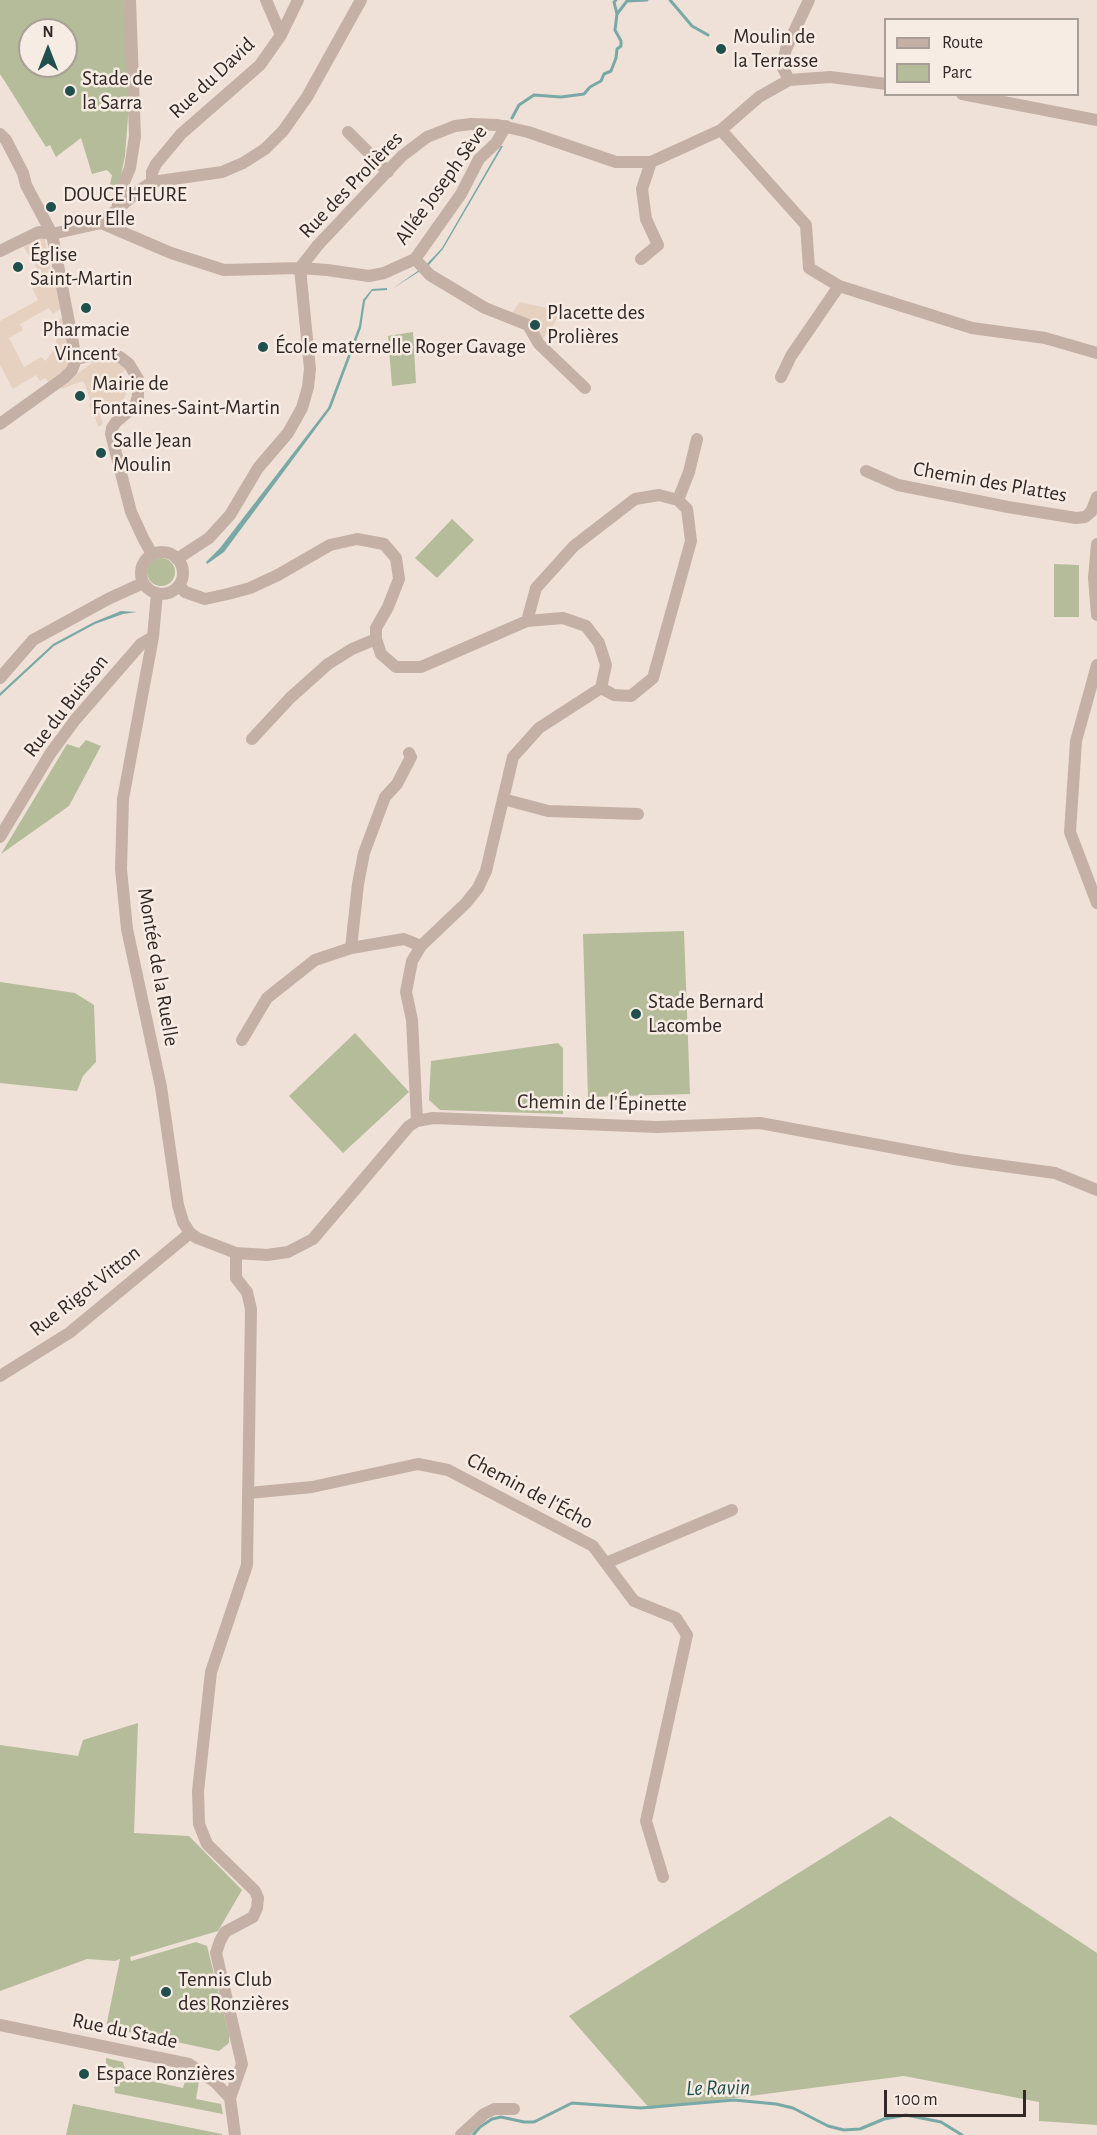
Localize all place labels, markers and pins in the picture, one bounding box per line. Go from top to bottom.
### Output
place label: Moulin de la Terrasse [733,24,818,74]
marker: Moulin de la Terrasse [714,42,728,56]
place label: Stade de la Sarra [82,66,153,116]
marker: Stade de la Sarra [63,84,77,98]
place label: DOUCE HEURE pour Elle [63,182,187,232]
marker: DOUCE HEURE pour Elle [44,200,58,214]
place label: Église Saint-Martin [30,242,133,292]
marker: Église Saint-Martin [11,260,25,274]
place label: Placette des Prolières [547,300,645,350]
marker: Pharmacie Vincent [79,301,93,315]
place label: Pharmacie Vincent [42,317,130,367]
marker: Placette des Prolières [528,318,542,332]
place label: École maternelle Roger Gavage [275,334,526,360]
marker: École maternelle Roger Gavage [256,340,270,354]
place label: Mairie de Fontaines-Saint-Martin [92,371,280,421]
marker: Mairie de Fontaines-Saint-Martin [73,389,87,403]
place label: Salle Jean Moulin [113,428,192,478]
marker: Salle Jean Moulin [94,446,108,460]
place label: Stade Bernard Lacombe [648,989,764,1039]
marker: Stade Bernard Lacombe [629,1007,643,1021]
place label: Tennis Club des Ronzières [178,1967,289,2017]
marker: Tennis Club des Ronzières [159,1985,173,1999]
place label: Espace Ronzières [96,2061,235,2087]
marker: Espace Ronzières [77,2067,91,2081]

